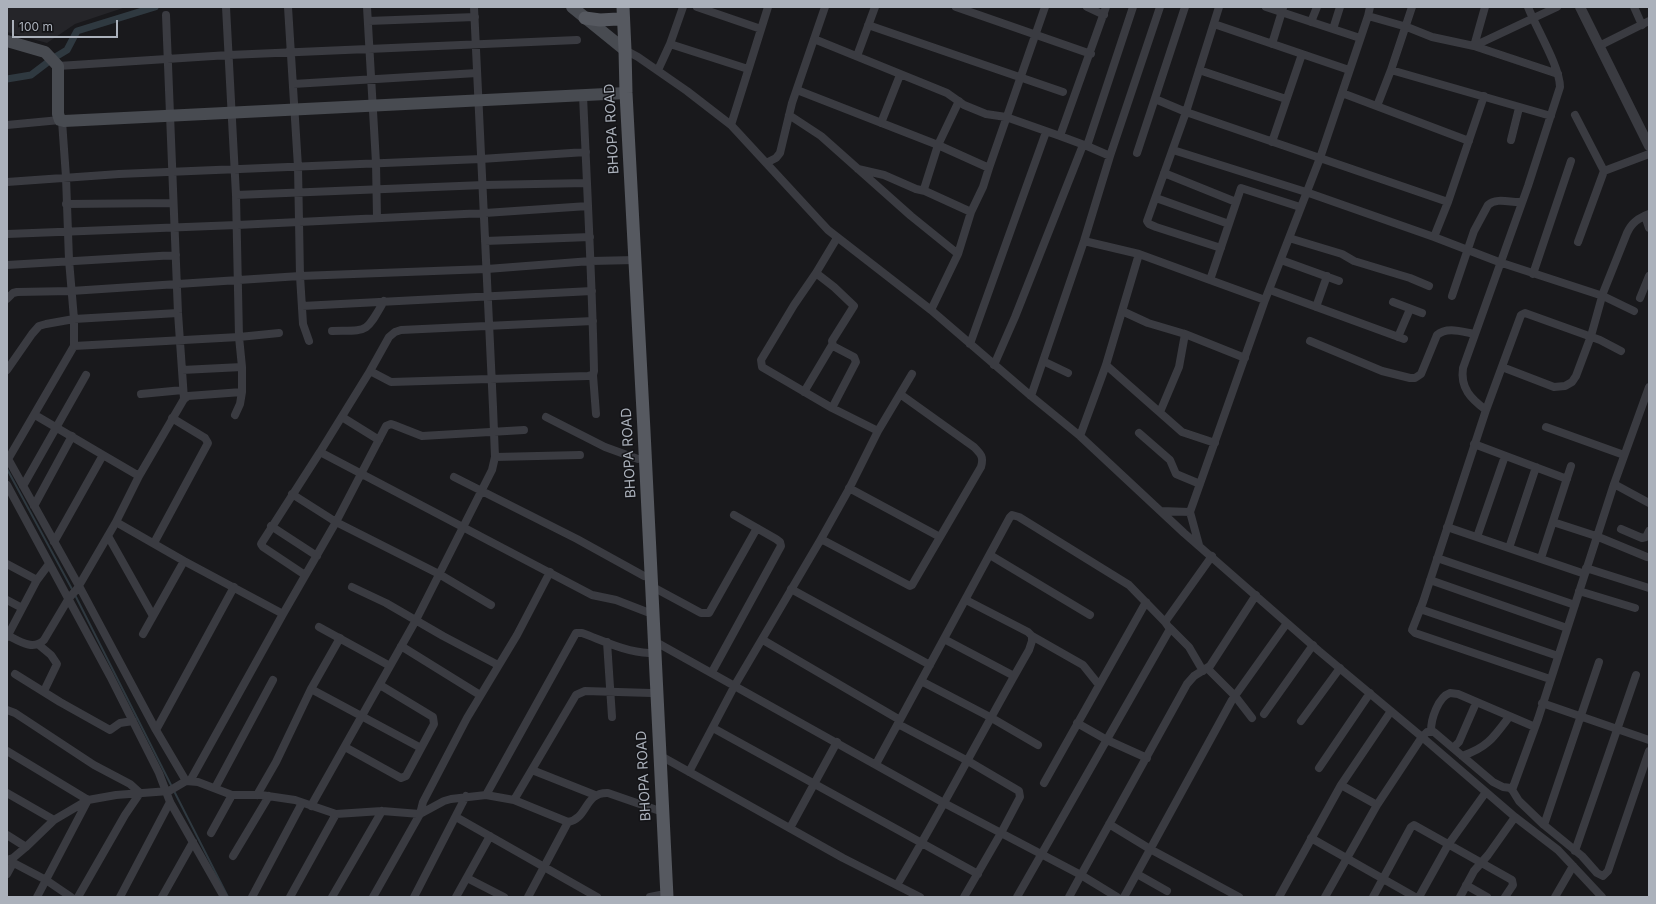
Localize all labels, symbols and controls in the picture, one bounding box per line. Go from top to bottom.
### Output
scale bar [14,12,120,38]
text: 100 m [19,19,53,34]
street label: BHOPA ROAD [601,83,623,175]
street label: BHOPA ROAD [618,407,640,499]
street label: BHOPA ROAD [633,730,655,822]

